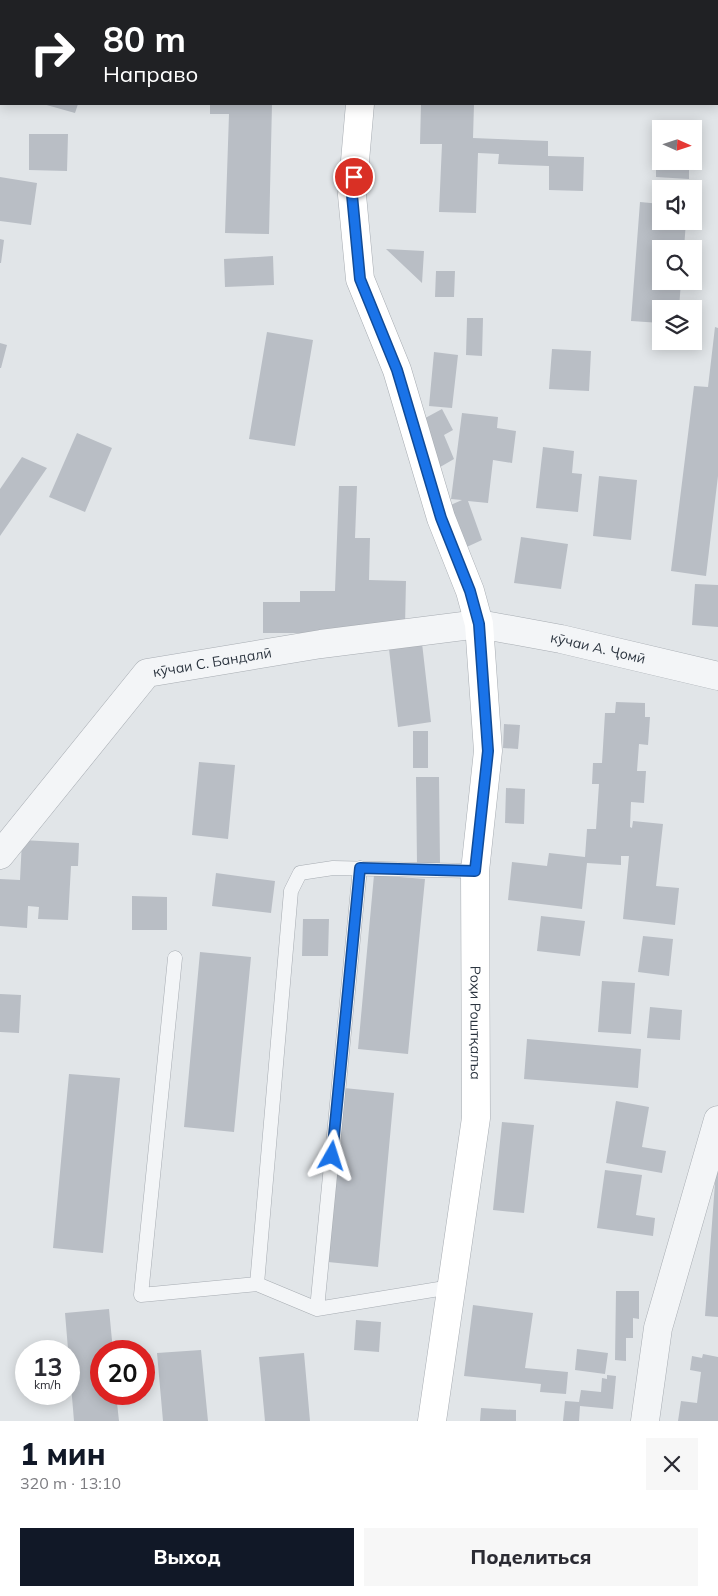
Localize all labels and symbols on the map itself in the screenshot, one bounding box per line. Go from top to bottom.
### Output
north arrow [652,120,702,170]
pin [333,156,375,198]
street label: кӯчаи А. Ҷомӣ [549,628,647,668]
street label: кӯчаи С. Бандалӣ [151,643,273,681]
street label: Роҳи Роштқалъа [466,966,485,1080]
position arrow [305,1129,357,1181]
speed limit sign: 20 [90,1340,155,1405]

